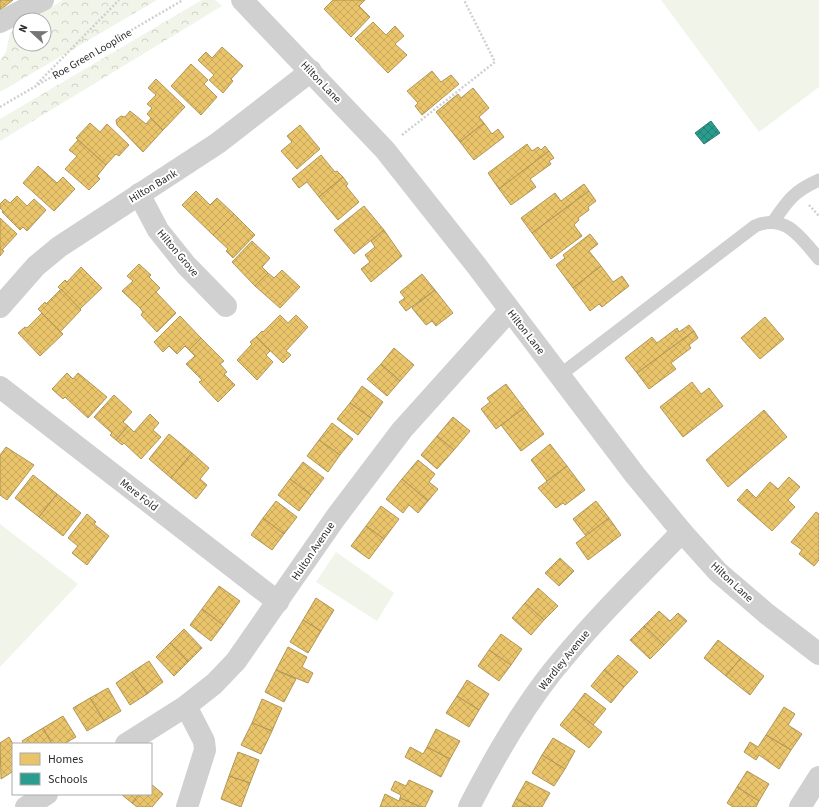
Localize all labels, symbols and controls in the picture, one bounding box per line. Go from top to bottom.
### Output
north arrow [12,12,52,52]
text: N [15,22,32,35]
street label: Roe Green Loopline [49,25,135,83]
street label: Hilton Lane [297,58,345,107]
street label: Hilton Bank [126,165,180,206]
street label: Hilton Grove [154,226,203,280]
street label: Hilton Lane [504,307,548,358]
street label: Mere Fold [117,475,161,515]
street label: Hulton Avenue [288,518,338,583]
street label: Hilton Lane [708,559,757,606]
street label: Wardley Avenue [535,626,593,693]
legend [12,743,152,795]
text: Homes [48,751,83,768]
text: Schools [48,771,88,788]

